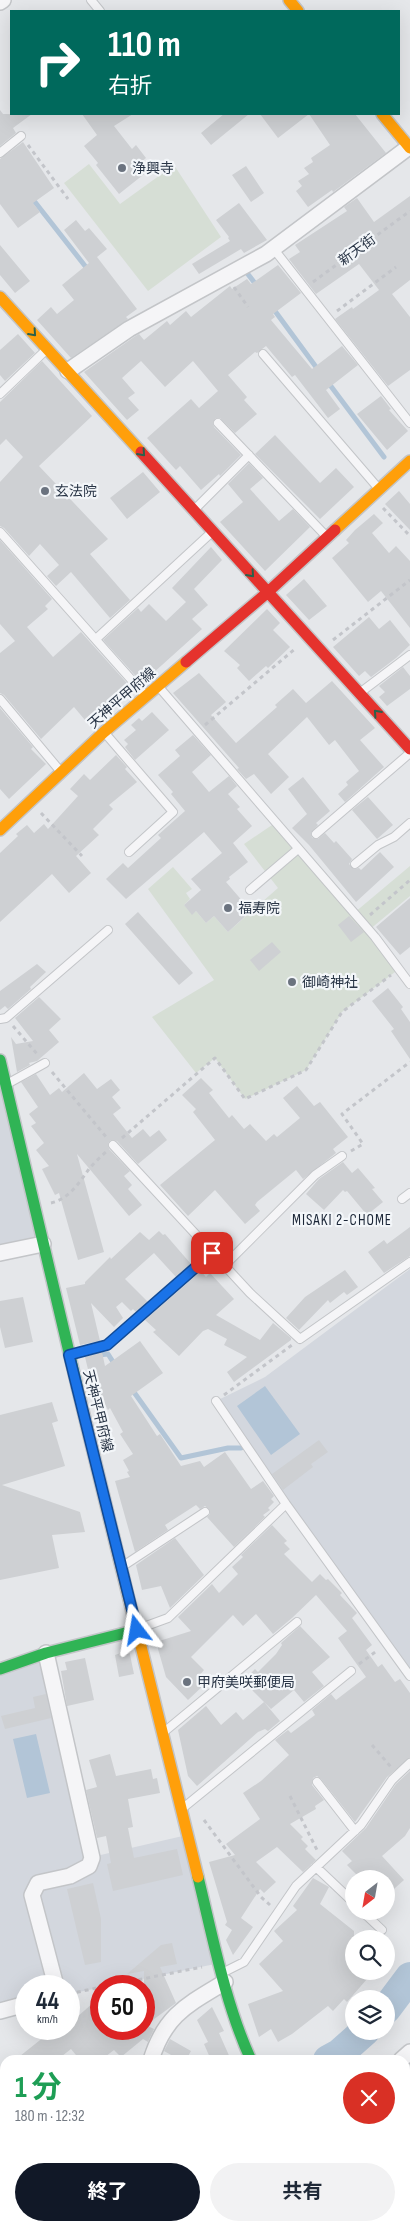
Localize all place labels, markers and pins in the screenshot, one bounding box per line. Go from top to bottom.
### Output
place label: 浄興寺 [132,160,174,177]
marker: 浄興寺 [116,162,128,174]
place label: 玄法院 [55,483,97,500]
marker: 玄法院 [39,485,51,497]
place label: 福寿院 [238,900,280,917]
marker: 福寿院 [222,902,234,914]
place label: 御崎神社 [302,974,358,991]
marker: 御崎神社 [286,976,298,988]
pin [191,1232,233,1274]
place label: 甲府美咲郵便局 [197,1674,295,1691]
marker: 甲府美咲郵便局 [181,1676,193,1688]

